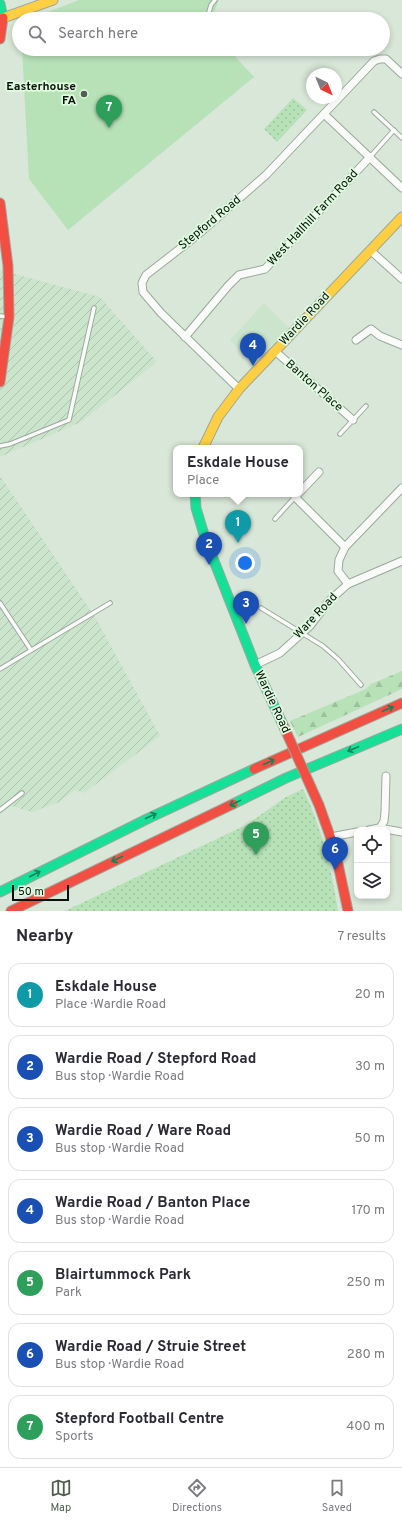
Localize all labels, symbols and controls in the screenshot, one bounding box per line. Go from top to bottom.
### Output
search box [12,12,390,56]
icon: search [26,23,48,45]
text: Search here [58,25,138,44]
north arrow [306,68,342,104]
place label: Easterhouse FA [6,79,76,109]
marker: Easterhouse FA [79,89,89,99]
pin: 7 [96,95,122,128]
street label: West Hallhill Farm Road [264,166,362,270]
street label: Stepford Road [175,192,245,254]
street label: Wardie Road [276,289,334,349]
pin: 4 [240,333,266,366]
street label: Banton Place [282,357,346,415]
popup [173,445,303,497]
text: Eskdale House [187,454,289,473]
text: Place [187,473,219,489]
pin: 1 [225,510,251,543]
pin: 2 [196,532,222,565]
your location [235,553,255,573]
street label: Ware Road [290,589,342,643]
pin: 3 [233,591,259,624]
street label: Wardie Road [250,668,294,736]
one-way arrow [382,704,394,712]
one-way arrow [348,746,360,754]
one-way arrow [263,758,275,765]
one-way arrow [229,800,241,807]
one-way arrow [145,812,157,819]
pin: 5 [243,822,269,855]
map controls [354,827,390,899]
button: locate [354,827,390,863]
pin: 6 [322,837,348,870]
one-way arrow [112,856,124,863]
button: layers [354,863,390,899]
one-way arrow [29,870,41,877]
scale bar [12,883,69,902]
text: 50 m [18,885,44,899]
text: Nearby [16,926,73,948]
text: 7 results [337,929,386,945]
text: Eskdale House [55,978,157,997]
text: 1 [27,987,33,1003]
text: 20 m [355,987,385,1003]
text: Place · Wardie Road [55,997,166,1013]
text: Wardie Road / Stepford Road [55,1050,256,1069]
text: 2 [26,1059,34,1075]
text: 30 m [355,1059,385,1075]
text: Bus stop · Wardie Road [55,1069,184,1085]
text: Wardie Road / Ware Road [55,1122,231,1141]
text: 3 [26,1131,34,1147]
text: 50 m [355,1131,385,1147]
text: Bus stop · Wardie Road [55,1141,184,1157]
text: Wardie Road / Banton Place [55,1194,250,1213]
text: 4 [26,1203,34,1219]
text: 170 m [351,1203,385,1219]
text: Bus stop · Wardie Road [55,1213,184,1229]
text: Blairtummock Park [55,1266,191,1285]
text: 5 [26,1275,34,1291]
text: 250 m [347,1275,385,1291]
text: Park [55,1285,82,1301]
text: Wardie Road / Struie Street [55,1338,246,1357]
text: 6 [26,1347,34,1363]
text: 280 m [347,1347,385,1363]
text: Bus stop · Wardie Road [55,1357,184,1373]
text: Stepford Football Centre [55,1410,224,1429]
text: 7 [27,1419,33,1435]
text: 400 m [346,1419,385,1435]
text: Sports [55,1429,94,1445]
tab: Map [50,1477,72,1515]
tab: Directions [172,1477,222,1515]
tab: Saved [322,1477,352,1515]

